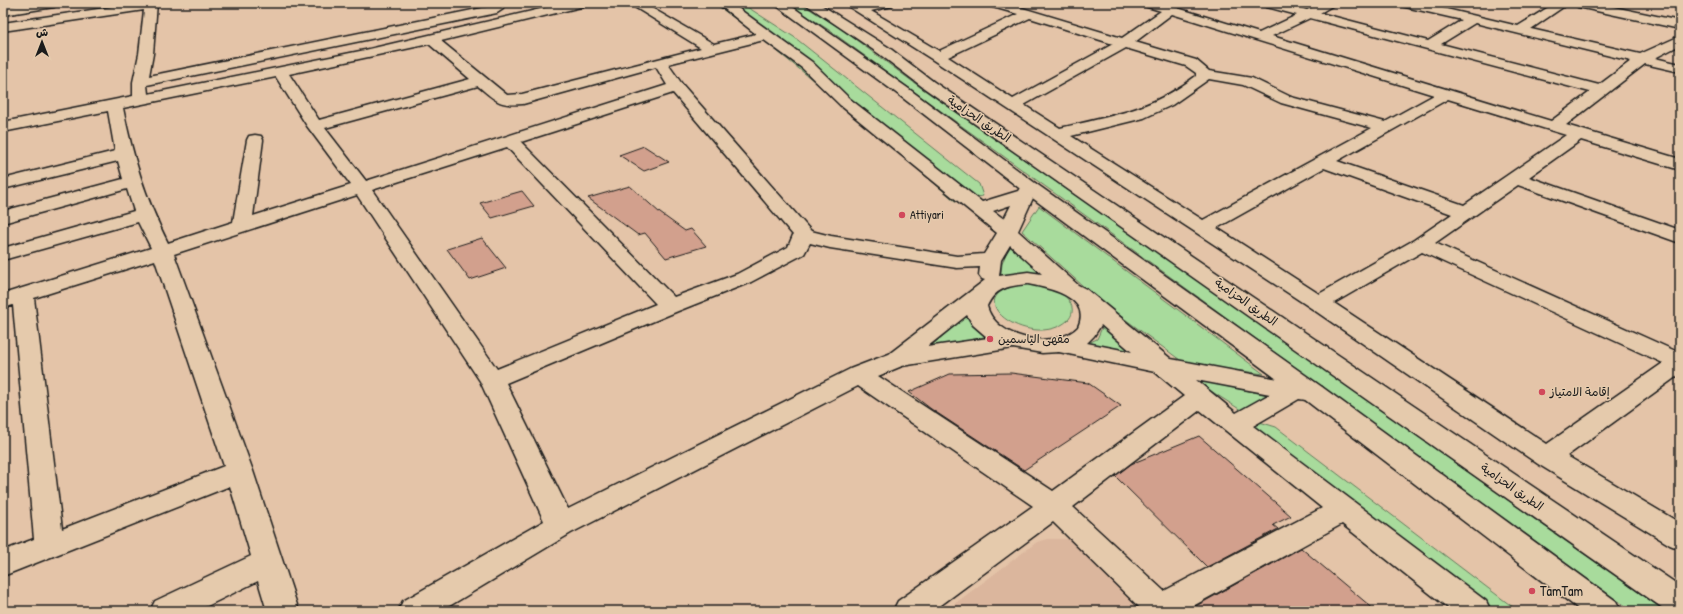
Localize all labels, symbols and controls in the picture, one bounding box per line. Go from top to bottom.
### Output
north arrow [22,22,62,62]
text: ش [36,25,48,39]
street label: الطريق الحزامية [944,91,1014,146]
place label: Attiyari [910,206,944,223]
marker: Attiyari [897,210,907,220]
street label: الطريق الحزامية [1211,274,1281,330]
place label: مقهى الياسمين [998,330,1070,347]
marker: مقهى الياسمين [985,334,995,344]
place label: إقامة الامتياز [1549,383,1610,400]
marker: إقامة الامتياز [1537,387,1547,397]
street label: الطريق الحزامية [1477,459,1547,515]
place label: TamTam [1540,581,1583,600]
marker: TamTam [1527,586,1537,596]

